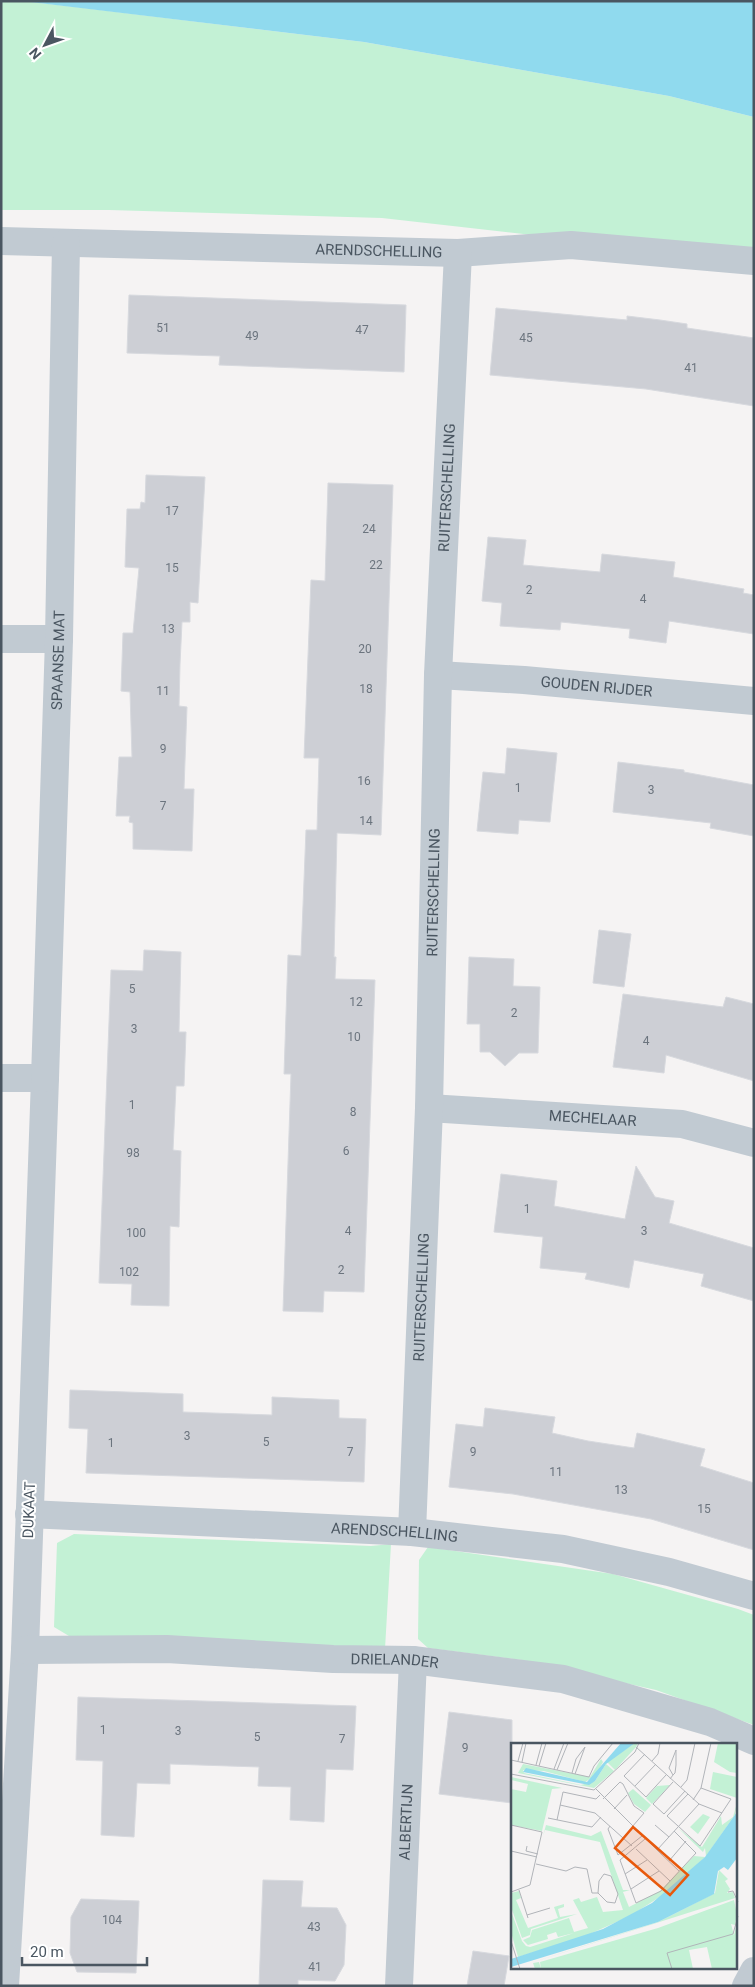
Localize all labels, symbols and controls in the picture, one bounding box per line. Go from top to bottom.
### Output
north arrow [20,20,70,70]
text: N [26,45,44,63]
street label: ARENDSCHELLING [315,240,443,262]
house number: 51 [156,321,170,335]
house number: 47 [355,323,369,337]
house number: 49 [245,329,259,343]
house number: 45 [519,331,533,345]
house number: 41 [684,361,698,375]
street label: RUITERSCHELLING [435,423,459,552]
house number: 17 [165,504,179,518]
house number: 24 [362,522,376,536]
house number: 22 [369,558,383,572]
house number: 15 [165,561,179,575]
house number: 2 [526,583,533,597]
house number: 4 [640,592,647,606]
street label: SPAANSE MAT [48,610,69,710]
house number: 13 [161,622,175,636]
house number: 20 [358,642,372,656]
street label: GOUDEN RIJDER [540,673,653,701]
house number: 18 [359,682,373,696]
house number: 11 [156,684,170,698]
house number: 9 [160,742,166,756]
house number: 16 [357,774,371,788]
house number: 1 [515,781,521,795]
house number: 3 [648,783,654,797]
house number: 7 [160,799,167,813]
house number: 14 [359,814,373,828]
street label: RUITERSCHELLING [423,828,444,957]
house number: 5 [129,982,136,996]
house number: 12 [349,995,363,1009]
house number: 2 [511,1006,518,1020]
house number: 3 [131,1022,137,1036]
house number: 10 [347,1030,361,1044]
house number: 4 [643,1034,650,1048]
house number: 1 [129,1098,135,1112]
house number: 8 [350,1105,357,1119]
street label: MECHELAAR [548,1107,637,1130]
house number: 6 [343,1144,350,1158]
house number: 98 [126,1146,140,1160]
house number: 1 [524,1202,530,1216]
house number: 4 [345,1224,352,1238]
house number: 3 [641,1224,647,1238]
house number: 100 [126,1226,146,1240]
street label: RUITERSCHELLING [410,1233,433,1362]
house number: 2 [338,1263,345,1277]
house number: 102 [119,1265,139,1279]
house number: 3 [184,1429,190,1443]
house number: 5 [263,1435,270,1449]
house number: 1 [108,1436,114,1450]
house number: 7 [347,1445,354,1459]
house number: 9 [470,1445,476,1459]
house number: 11 [549,1465,563,1479]
street label: DUKAAT [19,1481,39,1539]
house number: 13 [614,1483,628,1497]
house number: 15 [697,1502,711,1516]
street label: ARENDSCHELLING [331,1519,459,1546]
street label: DRIELANDER [351,1650,440,1672]
house number: 1 [100,1723,106,1737]
house number: 3 [175,1724,181,1738]
house number: 5 [254,1730,261,1744]
house number: 7 [339,1732,346,1746]
house number: 9 [462,1741,468,1755]
inset map [511,1743,738,1970]
street label: ALBERTIJN [395,1784,417,1861]
house number: 104 [102,1913,122,1927]
house number: 43 [307,1920,321,1934]
scale bar [22,1934,148,1966]
text: 20 m [30,1943,64,1961]
house number: 41 [308,1960,322,1974]

